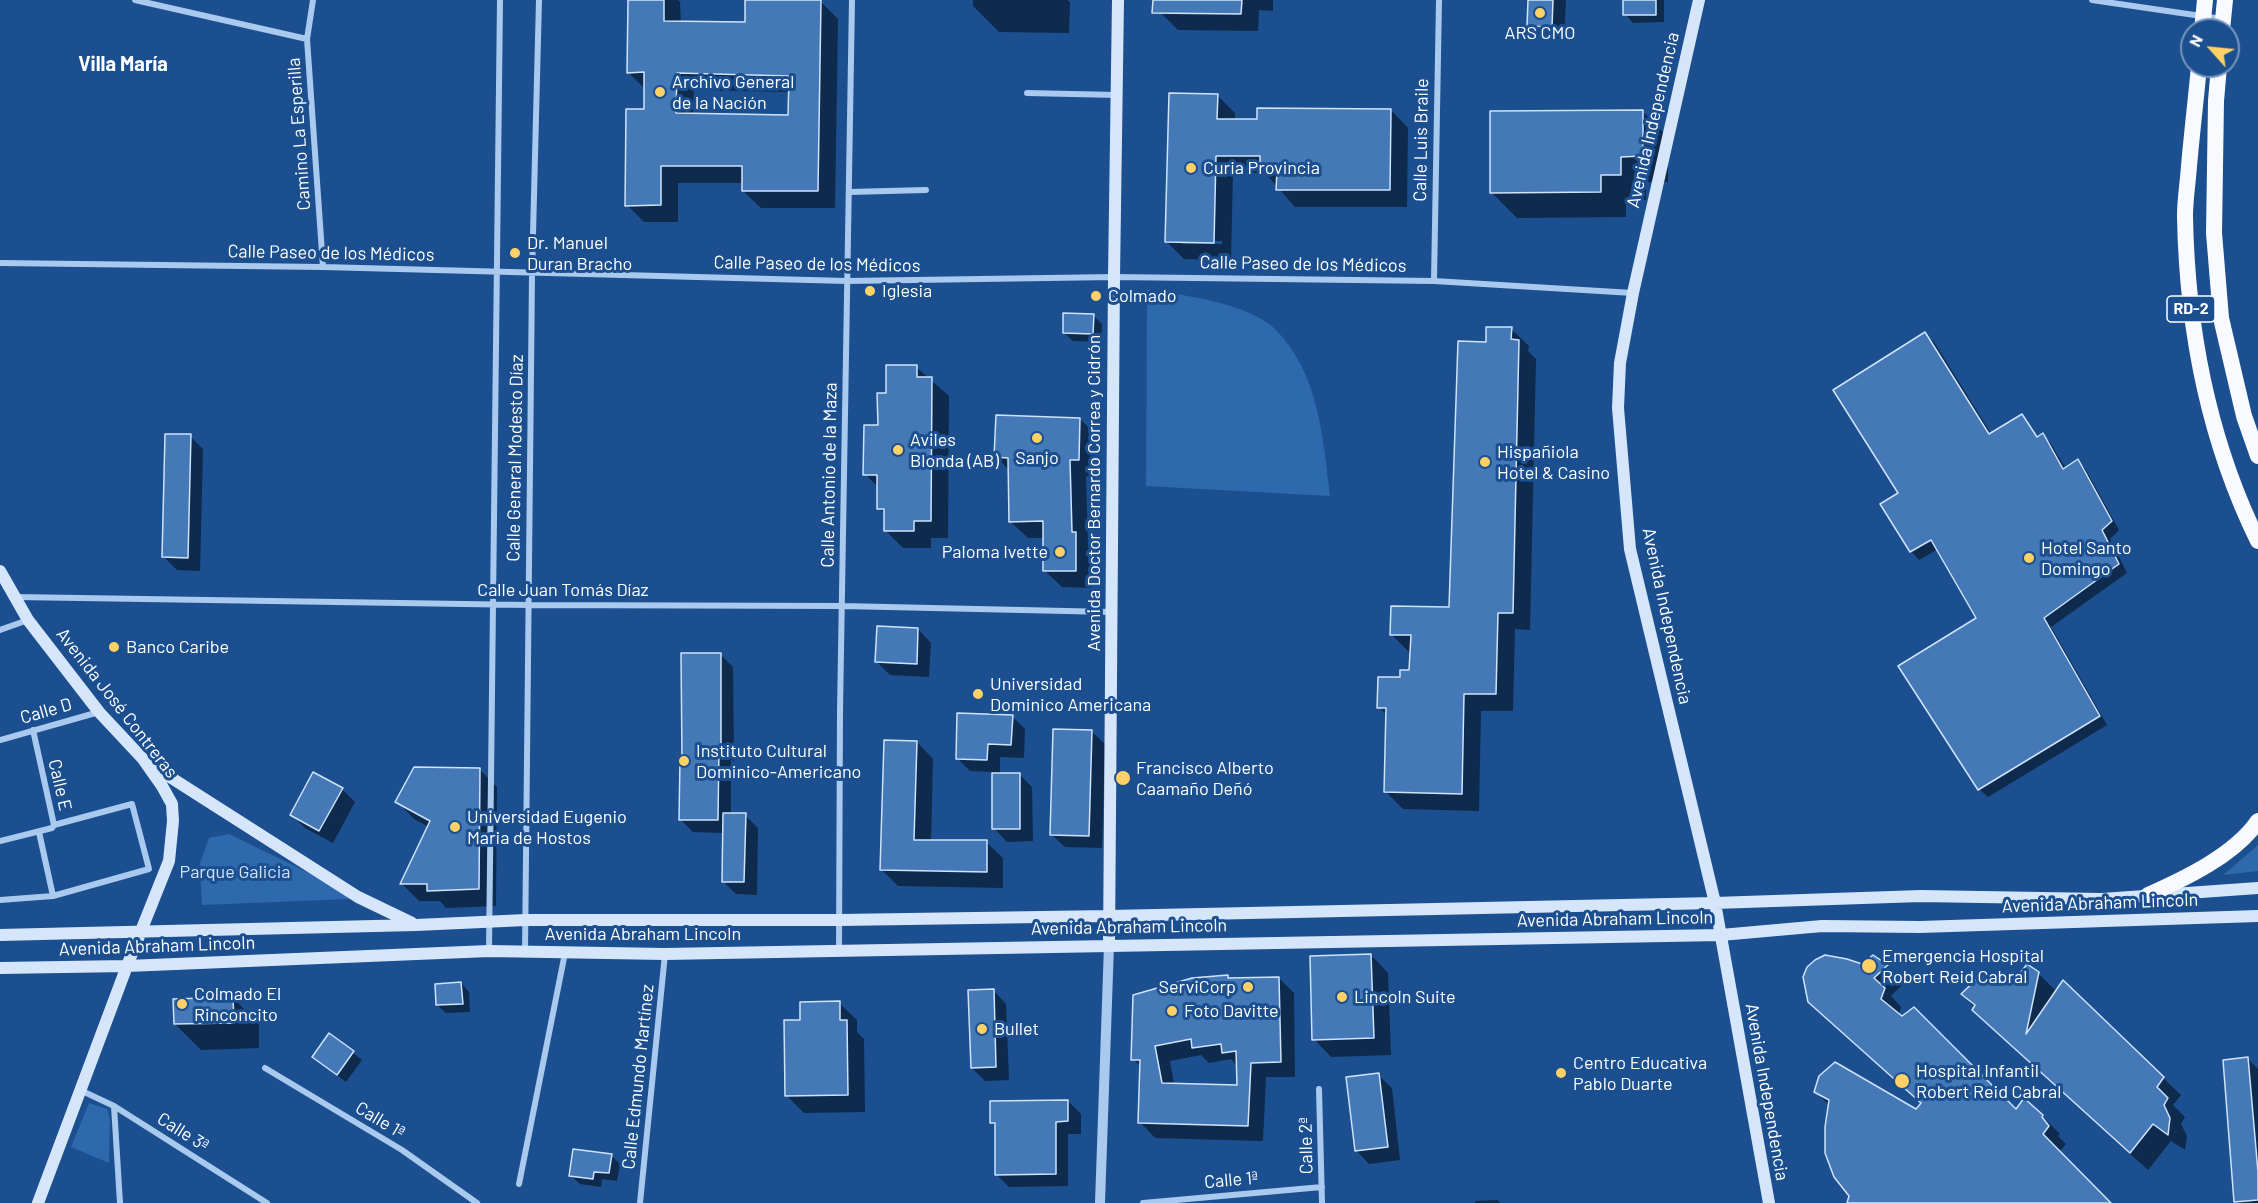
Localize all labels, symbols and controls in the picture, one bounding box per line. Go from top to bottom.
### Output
marker: ARS CMO [1533,6,1547,20]
north arrow [2180,18,2240,78]
place label: ARS CMO [1504,22,1576,44]
street label: Avenida Independencia [1622,30,1684,210]
text: N [2184,31,2206,50]
district label: Villa María [78,52,168,76]
street label: Camino La Esperilla [283,57,315,211]
place label: Archivo General de la Nación [672,71,794,113]
street label: Calle Luis Braile [1409,78,1433,202]
marker: Archivo General de la Nación [653,85,667,99]
place label: Curia Provincia [1203,157,1320,179]
marker: Curia Provincia [1184,161,1198,175]
place label: Dr. Manuel Duran Bracho [527,232,632,274]
street label: Calle Paseo de los Médicos [227,240,435,266]
marker: Dr. Manuel Duran Bracho [508,246,522,260]
street label: Calle Paseo de los Médicos [713,251,921,277]
street label: Calle Paseo de los Médicos [1199,251,1407,277]
place label: Iglesia [882,280,932,302]
marker: Iglesia [863,284,877,298]
place label: Colmado [1108,285,1177,307]
marker: Colmado [1089,289,1103,303]
road number: RD-2 [2167,296,2215,322]
street label: Avenida Doctor Bernardo Correa y Cidrón [1083,335,1105,651]
street label: Calle General Modesto Díaz [502,354,528,562]
street label: Calle Antonio de la Maza [817,382,841,568]
place label: Aviles Blonda (AB) [910,429,999,472]
marker: Sanjo [1030,431,1044,445]
place label: Hispañiola Hotel & Casino [1497,441,1610,484]
marker: Aviles Blonda (AB) [891,443,905,457]
place label: Sanjo [1015,447,1059,469]
marker: Hispañiola Hotel & Casino [1478,455,1492,469]
street label: Avenida Independencia [1638,526,1696,706]
place label: Hotel Santo Domingo [2041,537,2132,580]
place label: Paloma Ivette [942,541,1048,563]
marker: Paloma Ivette [1053,545,1067,559]
marker: Hotel Santo Domingo [2022,551,2036,565]
street label: Calle Juan Tomás Díaz [477,579,649,601]
street label: Avenida José Contreras [52,624,182,782]
place label: Banco Caribe [126,636,229,658]
marker: Banco Caribe [107,640,121,654]
place label: Universidad Dominico Americana [990,673,1151,716]
marker: Universidad Dominico Americana [971,687,985,701]
street label: Calle D [18,693,74,729]
place label: Instituto Cultural Dominico-Americano [696,740,861,783]
marker: Instituto Cultural Dominico-Americano [677,754,691,768]
street label: Calle E [44,757,76,813]
place label: Francisco Alberto Caamaño Deñó [1136,757,1274,800]
marker: Francisco Alberto Caamaño Deñó [1114,769,1132,787]
place label: Universidad Eugenio Maria de Hostos [467,806,627,848]
marker: Universidad Eugenio Maria de Hostos [448,820,462,834]
park label: Parque Galicia [180,861,290,883]
street label: Avenida Abraham Lincoln [2001,889,2199,917]
street label: Avenida Abraham Lincoln [1517,906,1713,932]
street label: Avenida Abraham Lincoln [1031,914,1227,940]
street label: Avenida Abraham Lincoln [545,923,741,945]
street label: Avenida Abraham Lincoln [58,932,256,960]
place label: Emergencia Hospital Robert Reid Cabral [1882,945,2044,988]
marker: Emergencia Hospital Robert Reid Cabral [1860,957,1878,975]
place label: ServiCorp [1158,976,1236,998]
marker: ServiCorp [1241,980,1255,994]
place label: Colmado El Rinconcito [194,983,281,1026]
street label: Calle Edmundo Martínez [618,983,658,1171]
place label: Lincoln Suite [1354,986,1456,1008]
marker: Lincoln Suite [1335,990,1349,1004]
marker: Colmado El Rinconcito [175,997,189,1011]
place label: Foto Davitte [1184,1000,1279,1022]
street label: Avenida Independencia [1741,1002,1793,1182]
marker: Foto Davitte [1165,1004,1179,1018]
place label: Bullet [994,1018,1039,1040]
marker: Bullet [975,1022,989,1036]
place label: Centro Educativa Pablo Duarte [1573,1052,1707,1094]
place label: Hospital Infantil Robert Reid Cabral [1916,1060,2061,1102]
marker: Centro Educativa Pablo Duarte [1554,1066,1568,1080]
marker: Hospital Infantil Robert Reid Cabral [1893,1072,1911,1090]
street label: Calle 1ª [351,1097,409,1143]
street label: Calle 3ª [153,1108,213,1156]
street label: Calle 2ª [1295,1117,1317,1175]
street label: Calle 1ª [1203,1167,1259,1193]

